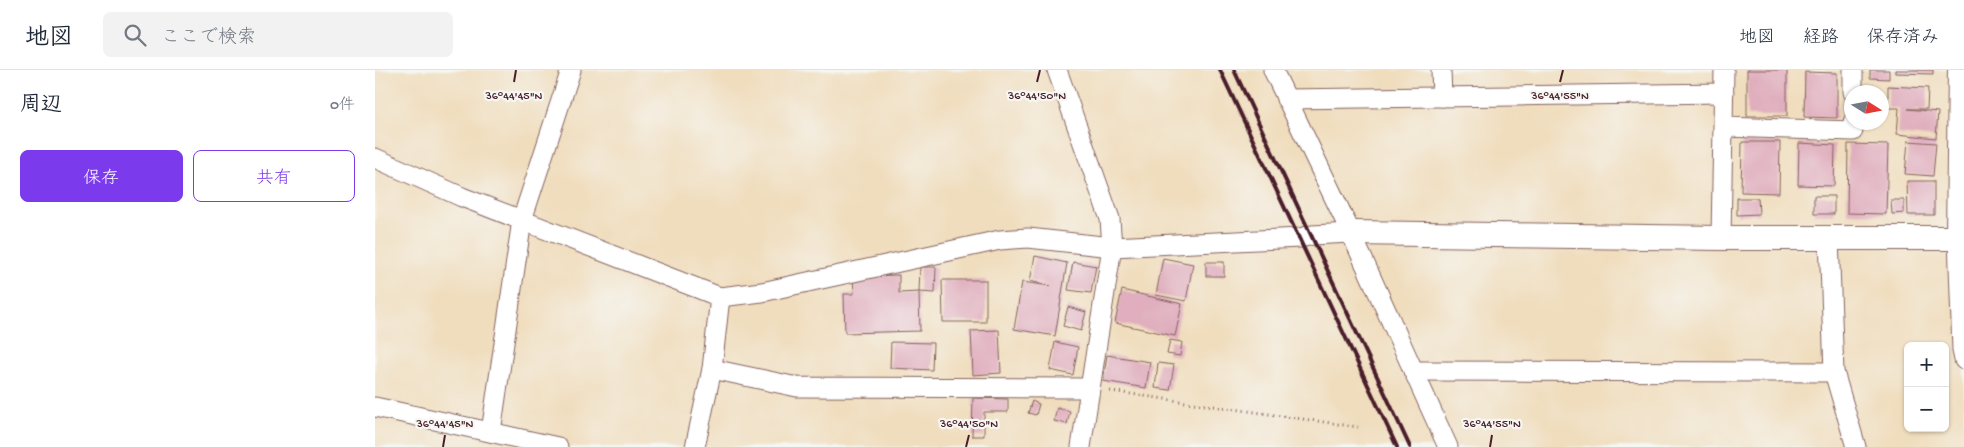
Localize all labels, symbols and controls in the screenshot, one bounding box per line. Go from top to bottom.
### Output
search box [103,12,453,57]
icon: search [121,21,149,49]
text: 地図 [25,25,73,54]
text: ここで検索 [161,27,256,50]
text: 地図 [1739,28,1775,49]
text: 経路 [1803,28,1839,49]
text: 保存済み [1867,28,1939,49]
north arrow [1844,85,1889,130]
text: 36°44'45"N [485,90,543,104]
text: 36°44'50"N [1007,90,1066,104]
text: 36°44'55"N [1530,90,1589,104]
text: 周辺 [20,94,62,119]
text: 0件 [330,97,355,116]
button: 保存 [20,150,183,202]
button: 共有 [193,150,355,202]
map controls [1904,342,1949,432]
button: + [1904,342,1949,387]
button: − [1904,387,1949,432]
text: 36°44'45"N [416,418,474,432]
text: 36°44'50"N [939,418,998,432]
text: 36°44'55"N [1462,418,1521,432]

